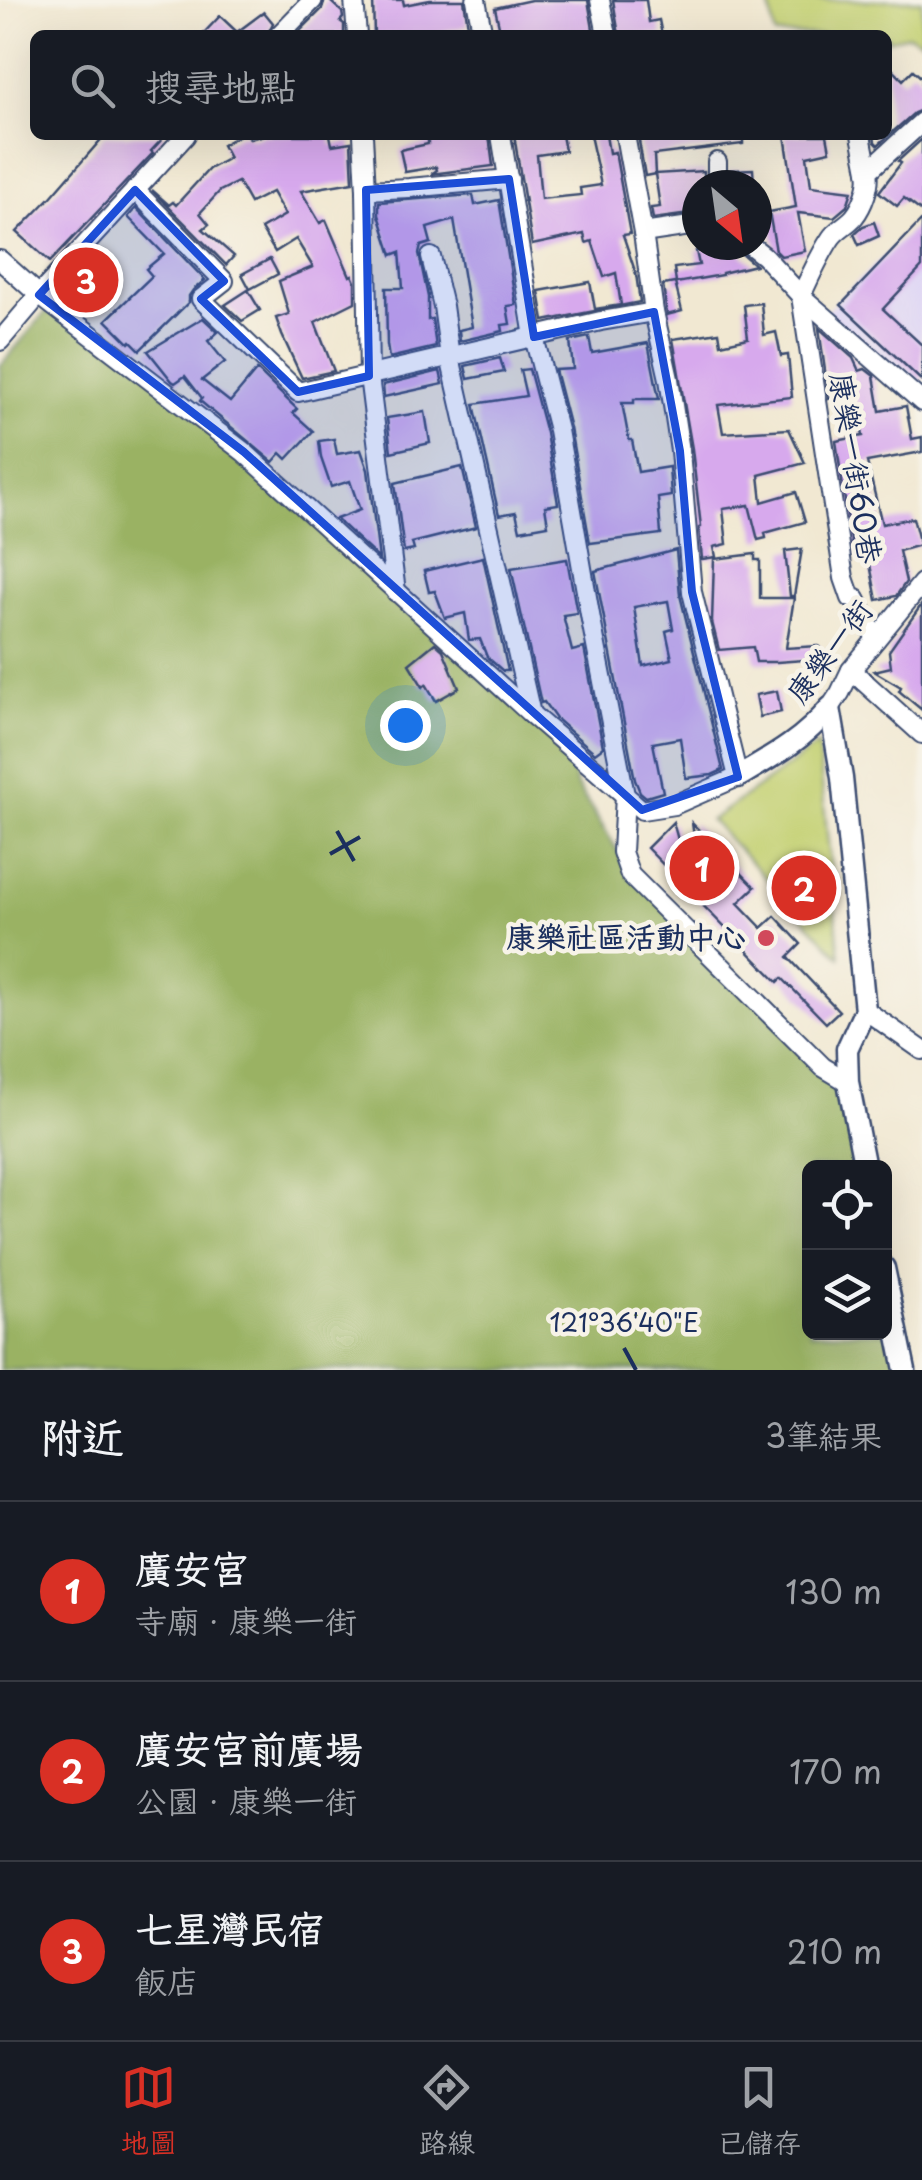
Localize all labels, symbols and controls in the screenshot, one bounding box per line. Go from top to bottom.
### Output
search box [30,30,892,140]
text: 搜尋地點 [145,57,297,114]
icon: search [65,58,120,113]
north arrow [682,170,772,260]
pin: 3 [54,242,118,318]
street label: 康樂一街60巷 [820,369,895,566]
street label: 康樂一街 [774,589,882,712]
your location [380,700,431,751]
pin: 1 [670,830,734,906]
pin: 2 [772,850,836,926]
place label: 康樂社區活動中心 [506,913,746,958]
marker: 康樂社區活動中心 [755,927,777,949]
map controls [802,1160,892,1340]
button: locate [802,1160,892,1250]
button: layers [802,1250,892,1340]
text: 121°36'40"E [549,1303,699,1341]
text: 附近 [40,1404,124,1467]
text: 3筆結果 [765,1411,882,1459]
text: 廣安宮 [135,1539,249,1596]
text: 1 [65,1567,80,1615]
text: 130 m [785,1567,882,1615]
text: 寺廟 · 康樂一街 [135,1596,357,1644]
text: 廣安宮前廣場 [135,1719,363,1776]
text: 2 [61,1747,84,1795]
text: 170 m [789,1747,882,1795]
text: 公園 · 康樂一街 [135,1776,357,1824]
text: 七星灣民宿 [135,1899,325,1956]
text: 3 [62,1927,83,1975]
text: 210 m [787,1927,882,1975]
text: 飯店 [135,1956,199,2004]
tab: 地圖 [121,2060,177,2163]
tab: 路線 [419,2060,475,2163]
tab: 已儲存 [717,2060,801,2163]

